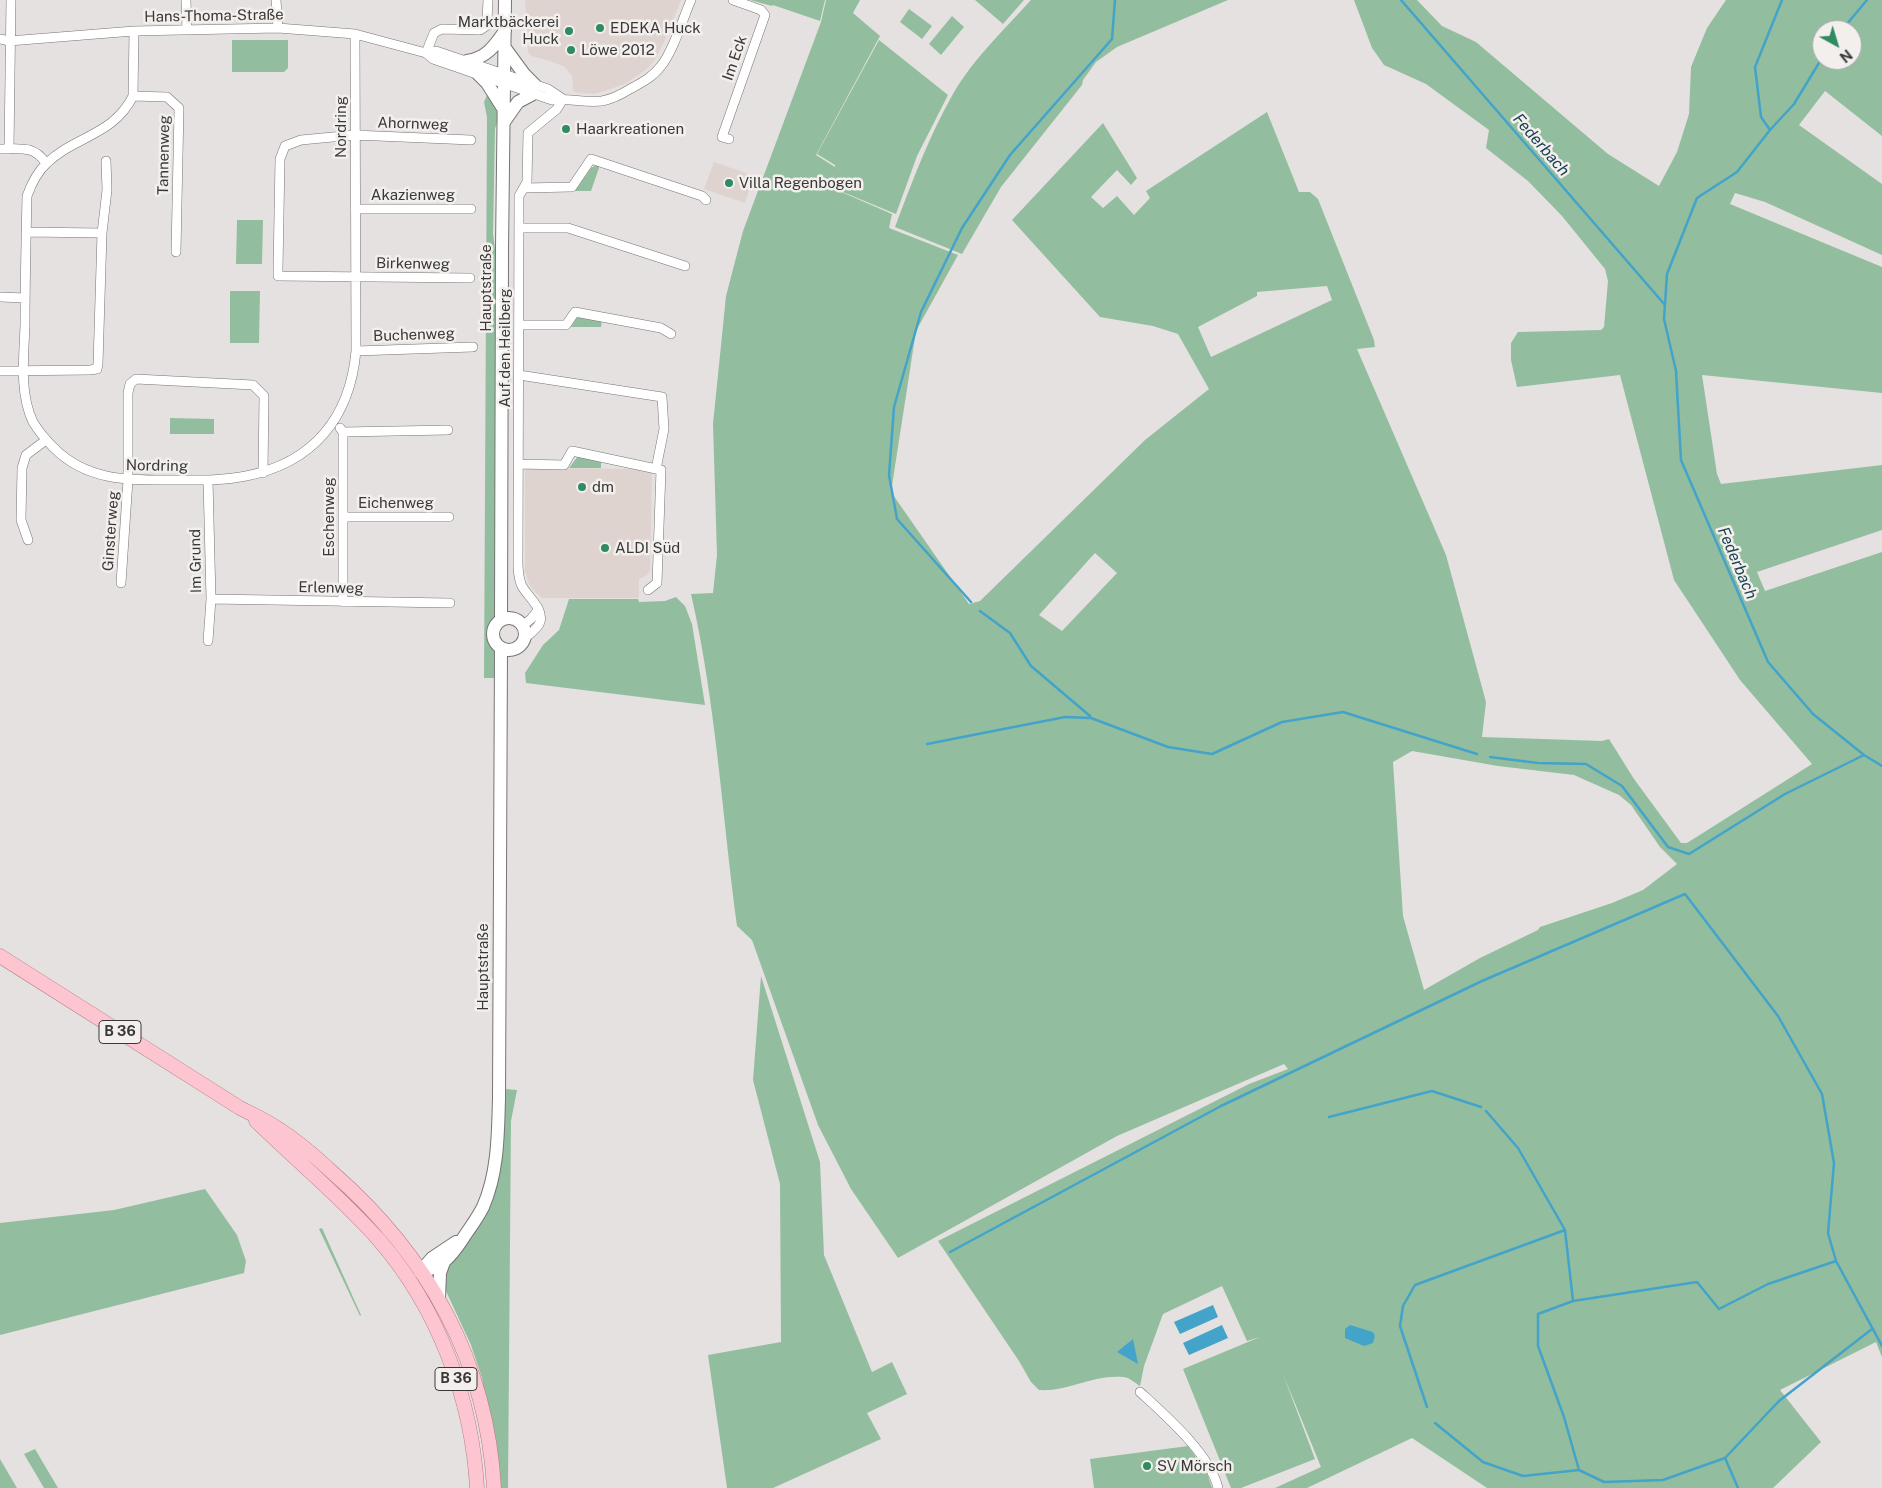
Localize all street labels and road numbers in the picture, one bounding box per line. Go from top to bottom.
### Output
street label: Hans-Thoma-Straße [144,6,284,26]
street label: Im Eck [719,33,751,83]
street label: Nordring [332,96,350,158]
street label: Ahornweg [377,114,449,134]
street label: Tannenweg [154,115,174,195]
street label: Akazienweg [371,186,455,204]
street label: Hauptstraße [477,244,495,332]
street label: Birkenweg [376,254,450,274]
street label: Auf den Heilberg [496,288,514,408]
street label: Buchenweg [373,325,455,345]
street label: Nordring [126,456,188,476]
street label: Eschenweg [320,477,338,557]
street label: Ginsterweg [99,490,123,572]
street label: Eichenweg [358,494,434,512]
street label: Im Grund [186,529,206,593]
street label: Erlenweg [298,578,364,598]
street label: Hauptstraße [474,923,492,1011]
road number: B 36 [99,1020,141,1044]
road number: B 36 [435,1368,477,1390]

